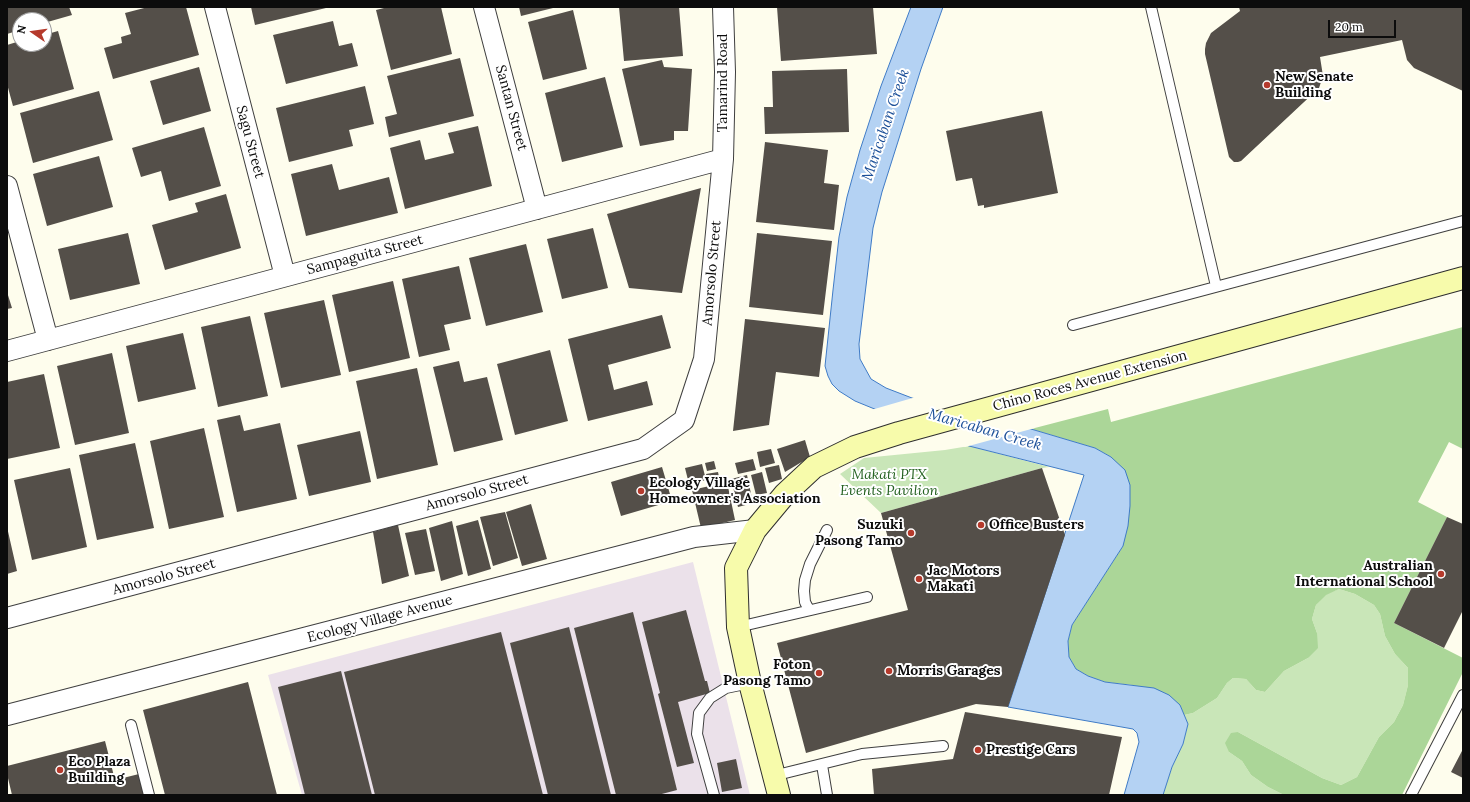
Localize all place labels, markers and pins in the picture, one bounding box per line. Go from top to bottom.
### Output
place label: New Senate Building [1275,69,1353,102]
marker: New Senate Building [1262,80,1272,90]
place label: Ecology Village Homeowner's Association [649,475,821,508]
marker: Ecology Village Homeowner's Association [636,486,646,496]
place label: Suzuki Pasong Tamo [815,517,903,550]
place label: Office Busters [989,517,1084,533]
marker: Office Busters [976,520,986,530]
marker: Suzuki Pasong Tamo [906,528,916,538]
place label: Australian International School [1296,558,1433,590]
place label: Jac Motors Makati [927,563,1000,596]
marker: Australian International School [1436,569,1446,579]
marker: Jac Motors Makati [914,574,924,584]
place label: Foton Pasong Tamo [723,657,811,690]
place label: Morris Garages [897,663,1001,679]
marker: Morris Garages [884,666,894,676]
marker: Foton Pasong Tamo [814,668,824,678]
place label: Prestige Cars [986,742,1076,758]
marker: Prestige Cars [973,745,983,755]
place label: Eco Plaza Building [68,754,131,786]
marker: Eco Plaza Building [55,765,65,775]

